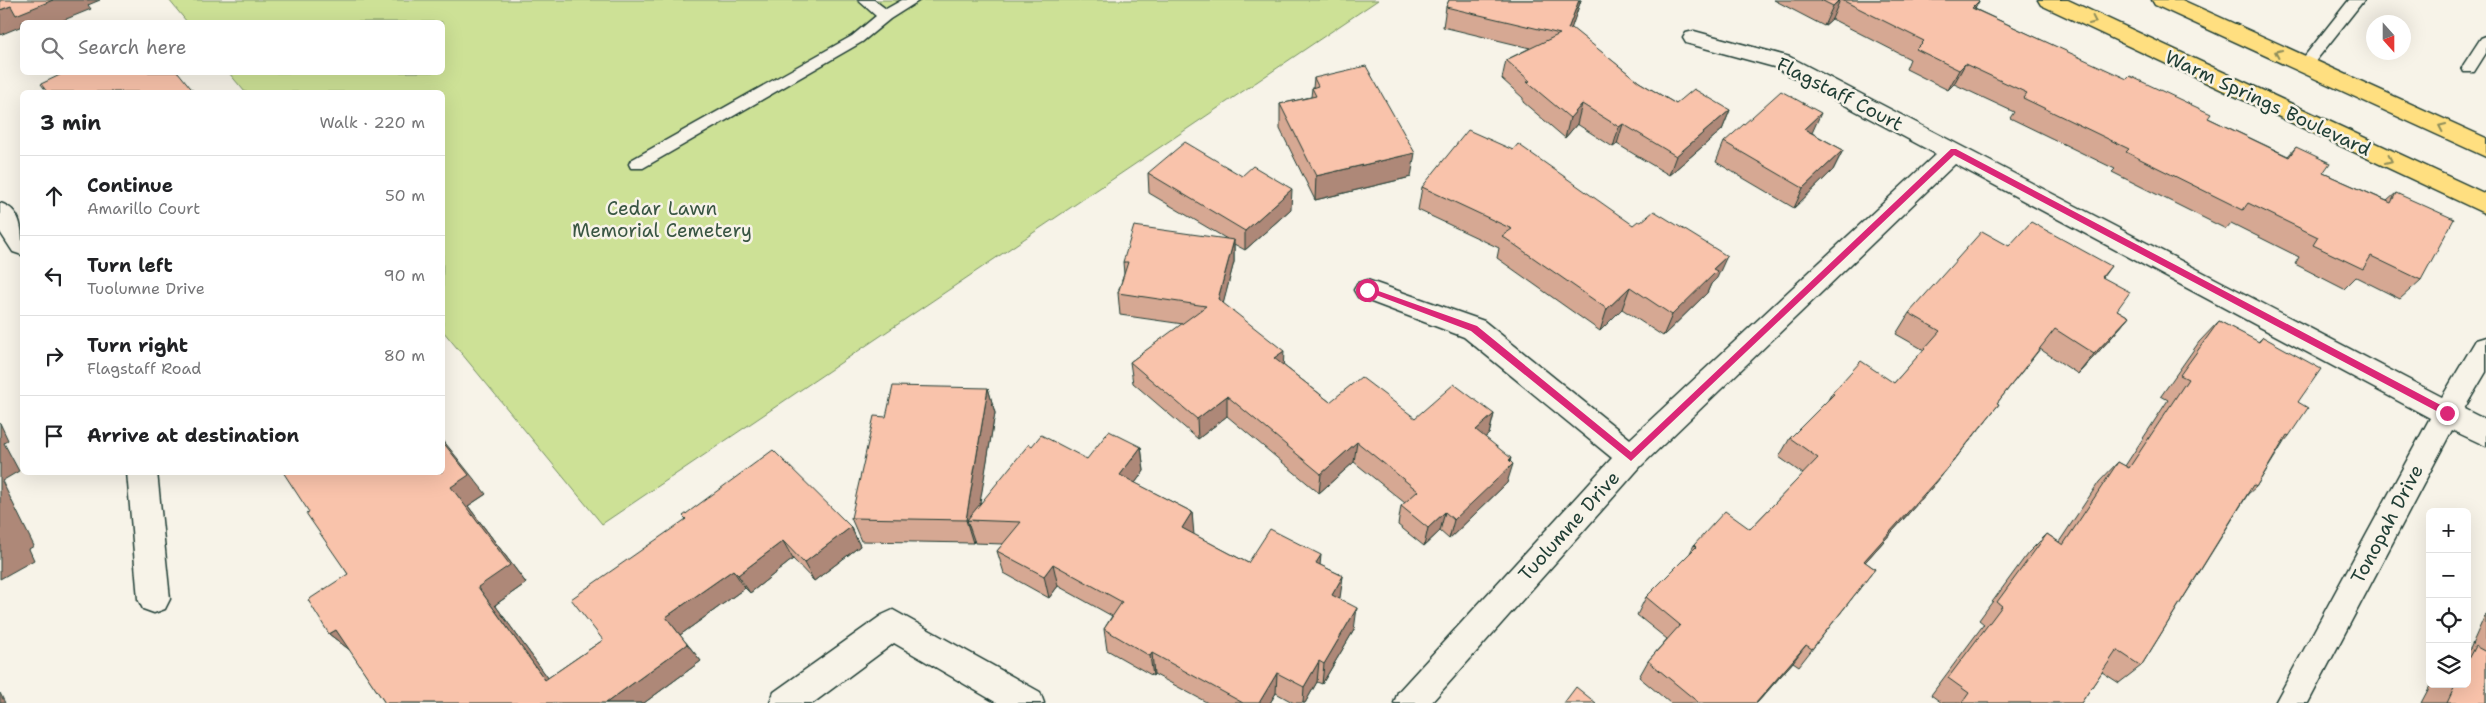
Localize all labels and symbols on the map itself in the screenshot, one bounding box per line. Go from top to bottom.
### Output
one-way arrow [2088,14,2097,25]
north arrow [2366,15,2411,60]
street label: Warm Springs Boulevard [2161,44,2375,162]
one-way arrow [2274,48,2283,59]
street label: Flagstaff Court [1773,51,1907,137]
one-way arrow [2438,123,2447,134]
one-way arrow [2384,153,2393,164]
park label: Cedar Lawn Memorial Cemetery [572,196,752,243]
route start [1356,279,1379,302]
route end [2436,402,2459,425]
street label: Tonopah Drive [2345,460,2429,588]
street label: Tuolumne Drive [1513,466,1625,586]

